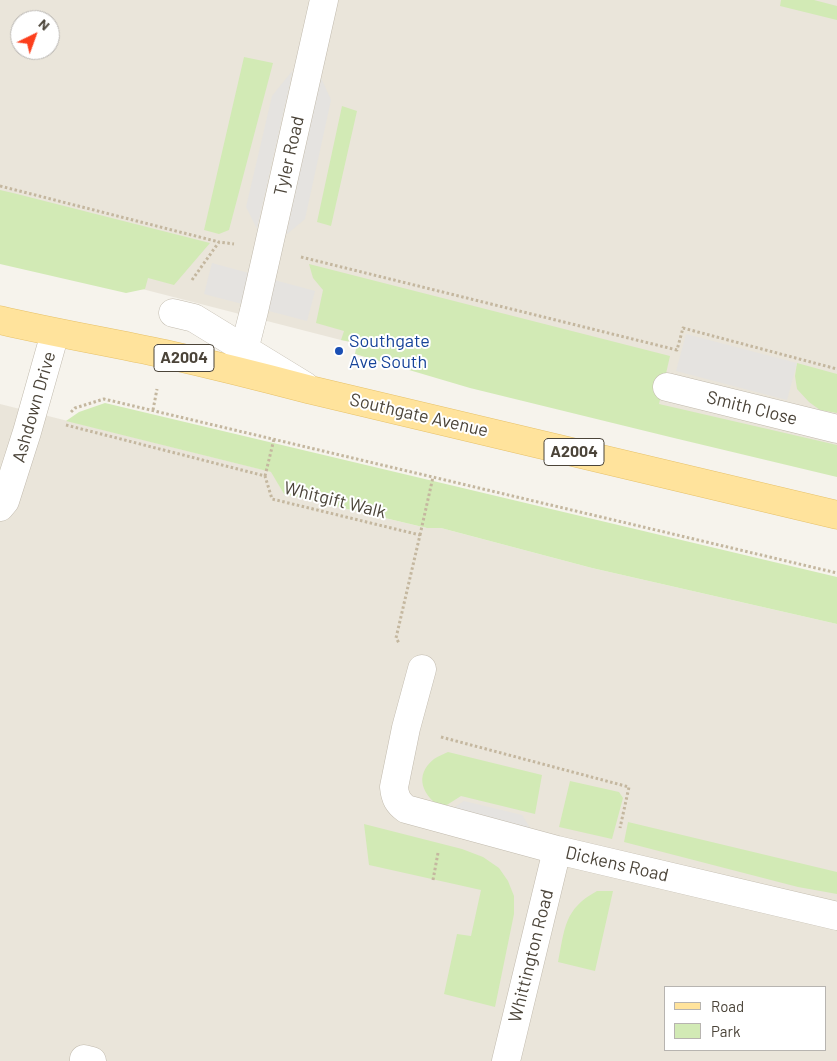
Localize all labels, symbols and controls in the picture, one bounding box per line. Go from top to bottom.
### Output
north arrow [10,10,60,60]
text: N [36,15,54,34]
street label: Tyler Road [269,114,309,198]
place label: Southgate Ave South [349,330,430,372]
road number: A2004 [154,344,214,372]
marker: Southgate Ave South [333,345,345,357]
street label: Ashdown Drive [8,349,60,465]
street label: Smith Close [704,386,800,430]
street label: Southgate Avenue [348,389,490,441]
road number: A2004 [544,438,604,466]
street label: Whitgift Walk [282,477,388,523]
street label: Dickens Road [563,842,671,886]
street label: Whittington Road [504,887,558,1025]
legend [664,986,827,1051]
text: Road [711,997,744,1015]
text: Park [711,1022,740,1040]

